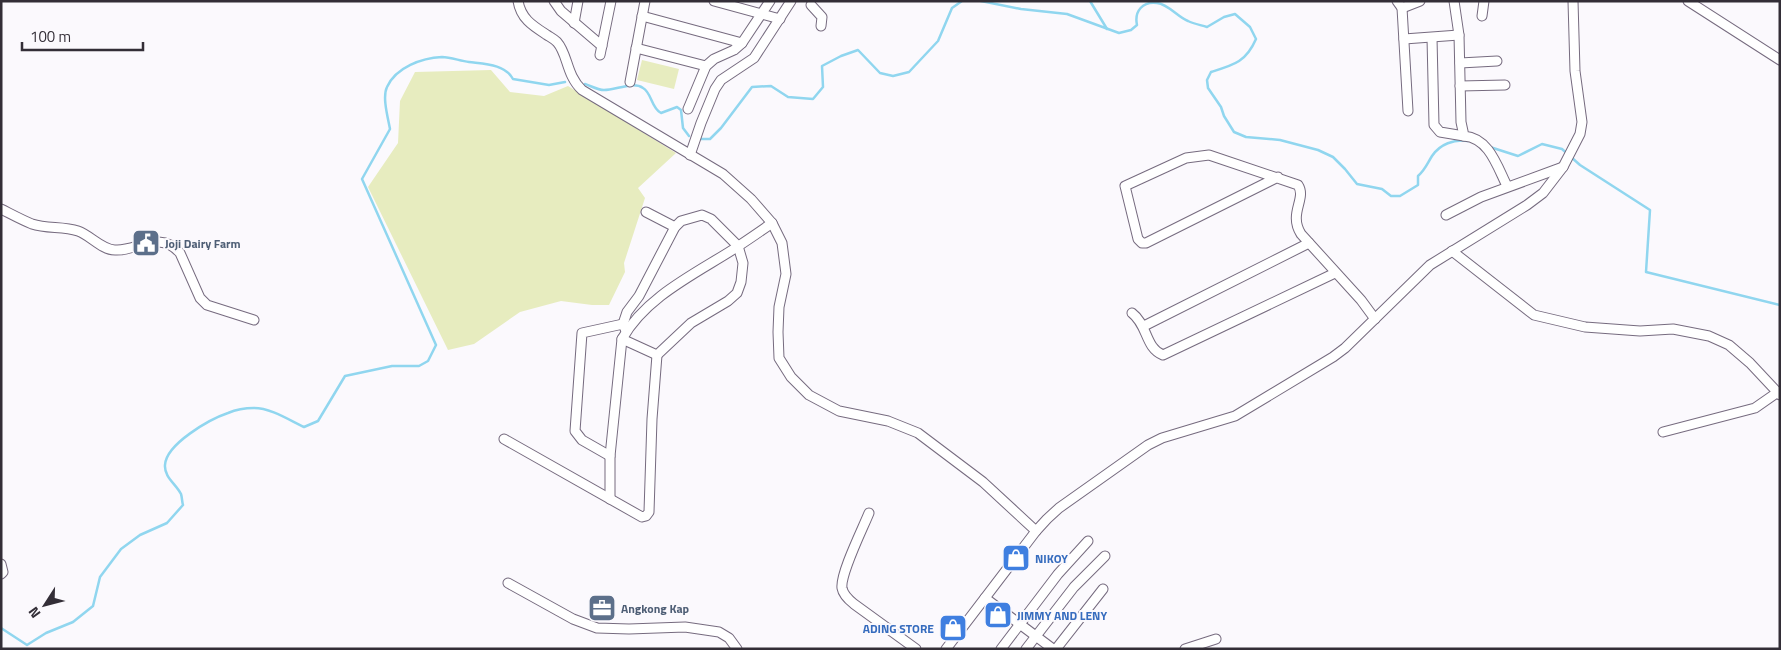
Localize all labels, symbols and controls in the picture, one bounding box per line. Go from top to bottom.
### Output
scale bar [22,20,144,52]
text: 100 m [30,25,71,48]
public building icon: Joji Dairy Farm [131,228,161,258]
place label: Joji Dairy Farm [165,234,241,253]
shop icon: NIKOY [1001,543,1031,573]
place label: NIKOY [1035,549,1068,568]
north arrow [20,580,70,630]
office icon: Angkong Kap [587,593,617,623]
place label: Angkong Kap [621,599,690,618]
shop icon: JIMMY AND LENY [983,600,1013,630]
text: N [23,603,45,623]
place label: JIMMY AND LENY [1017,606,1107,625]
shop icon: ADING STORE [938,613,968,643]
place label: ADING STORE [863,619,934,638]

